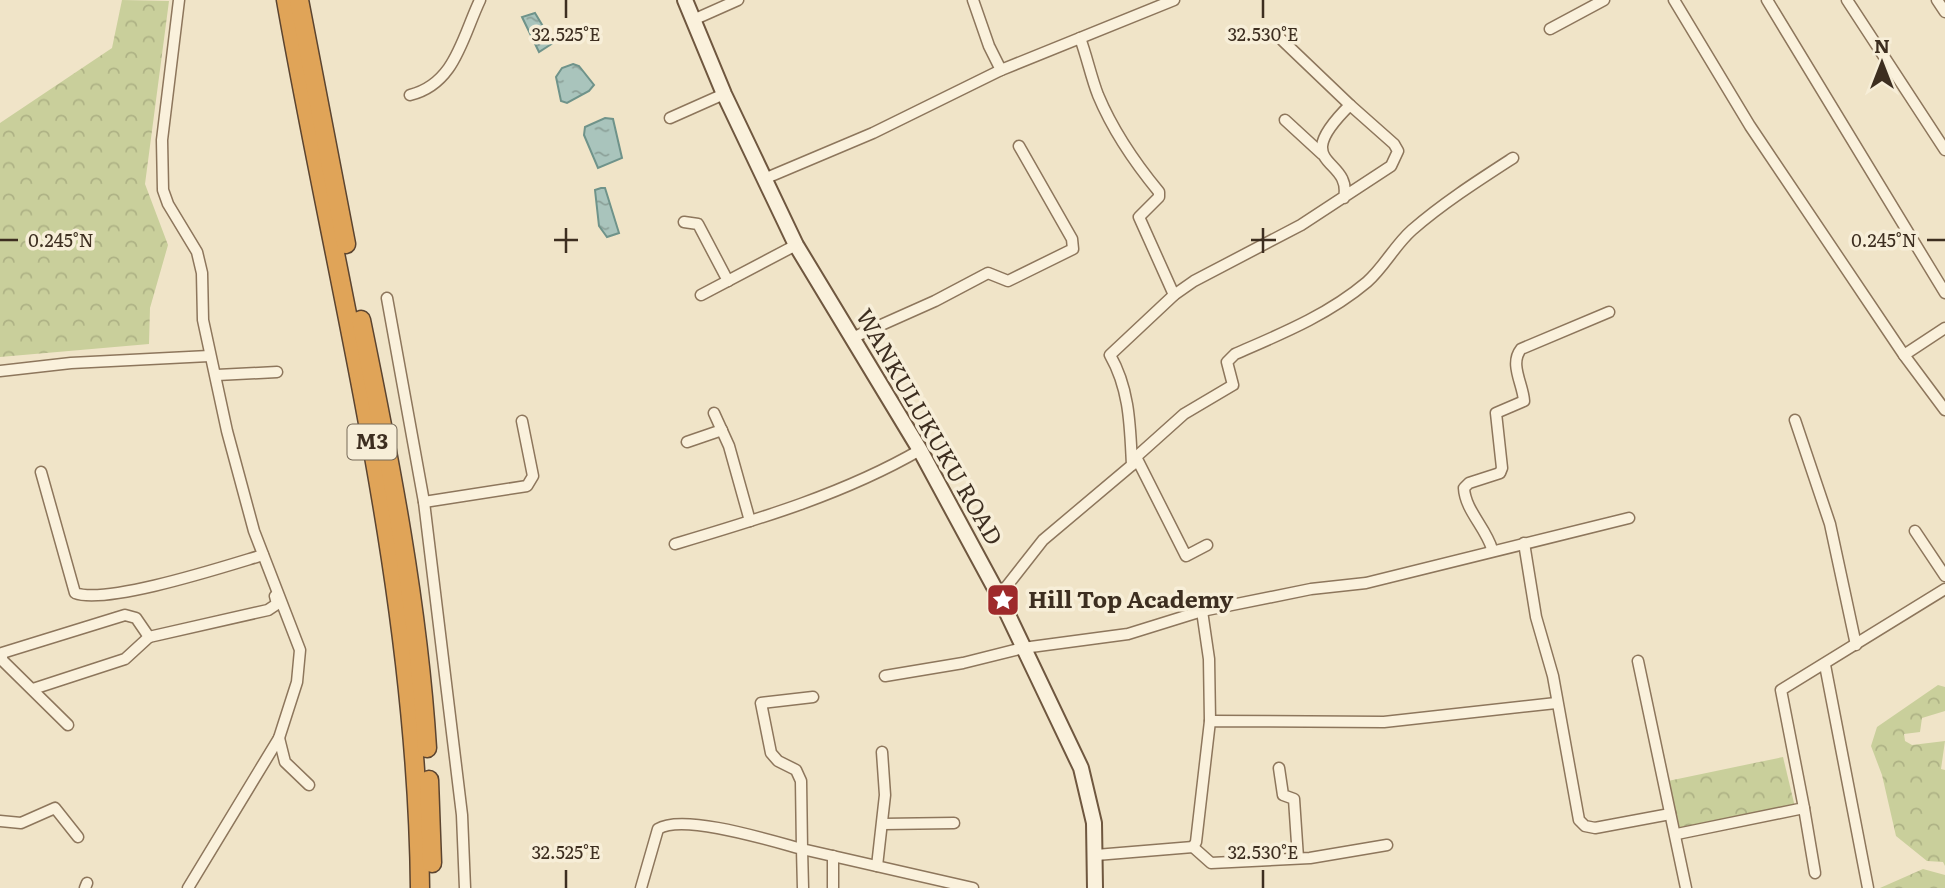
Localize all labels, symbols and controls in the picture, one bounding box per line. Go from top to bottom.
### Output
text: 32.525°E [532,20,600,47]
text: 32.530°E [1227,20,1299,47]
north arrow [1847,28,1917,98]
text: N [1874,31,1890,59]
text: 0.245°N [28,226,94,253]
text: 0.245°N [1851,226,1917,253]
street label: WANKULUKUKU ROAD [849,301,1013,551]
road number: M3 [348,424,396,460]
place icon: Hill Top Academy [984,581,1022,619]
place label: Hill Top Academy [1028,581,1233,615]
text: 32.525°E [532,838,600,865]
text: 32.530°E [1227,838,1299,865]

